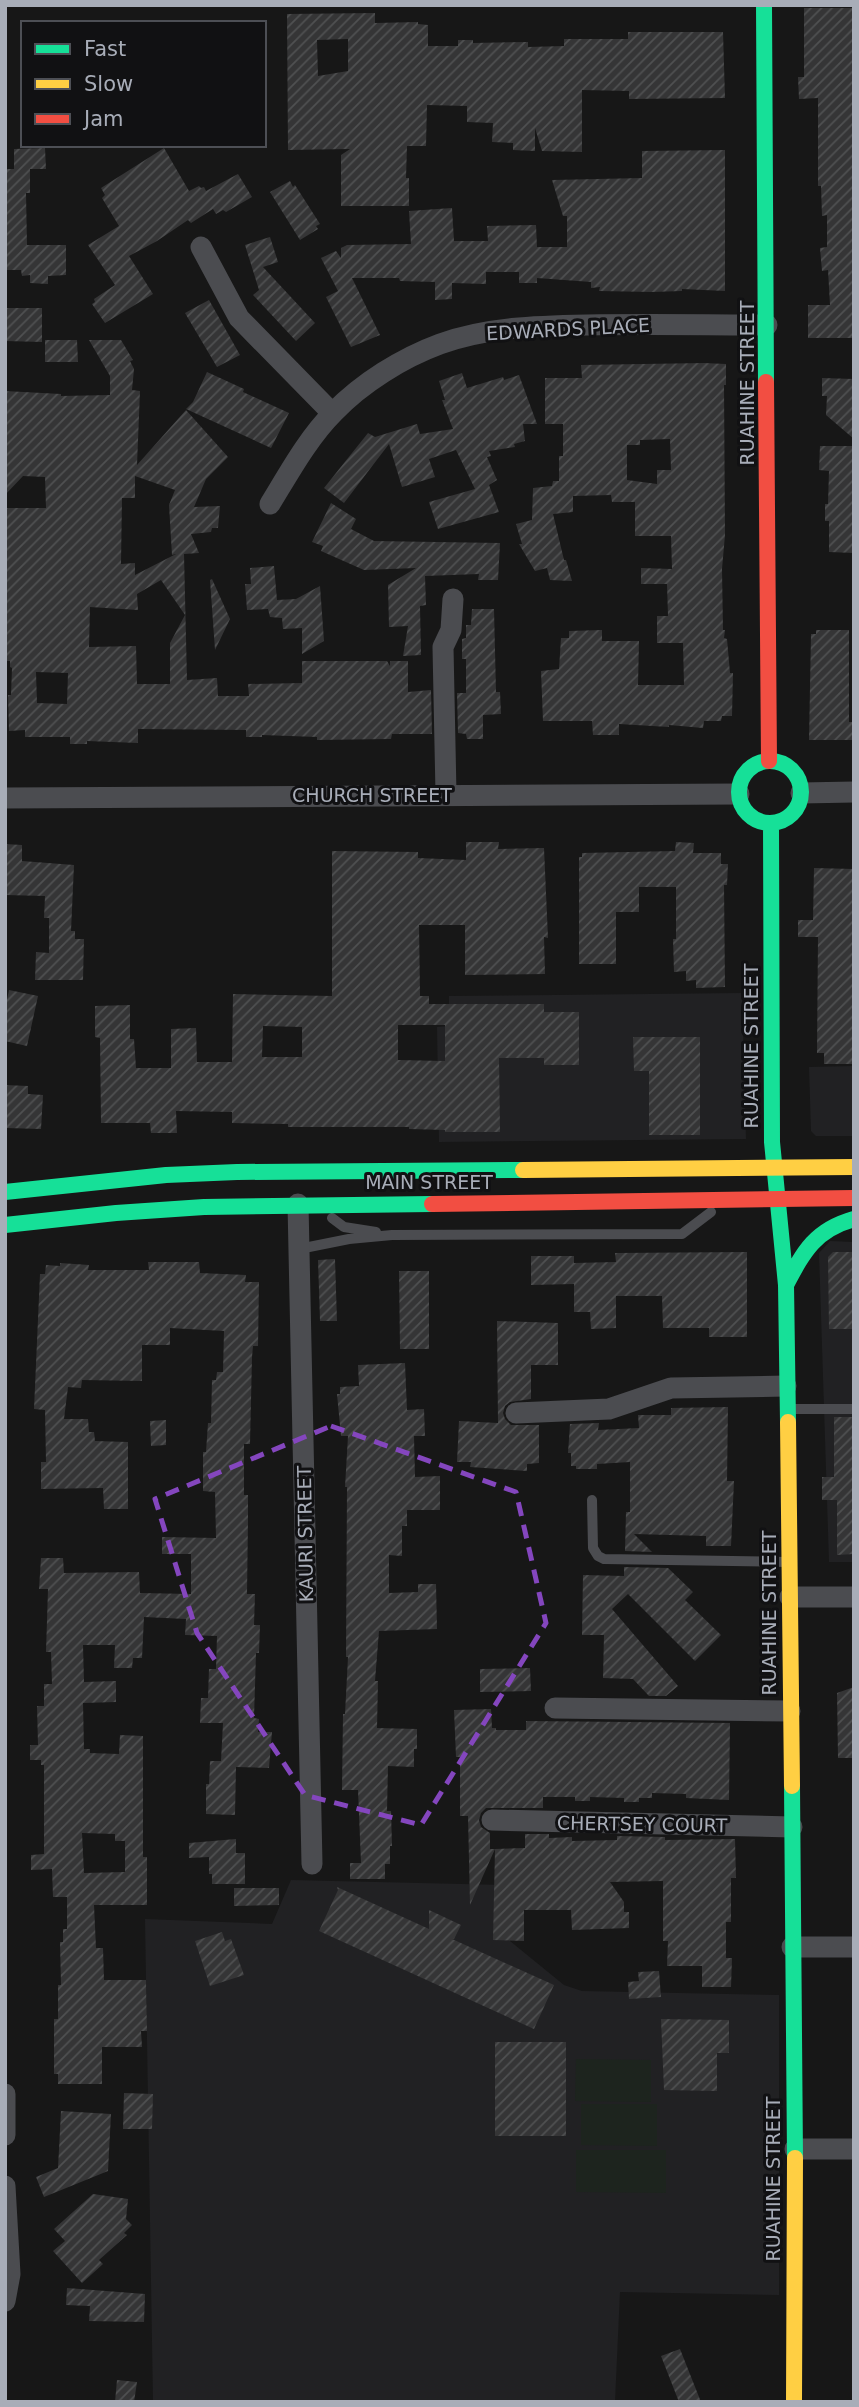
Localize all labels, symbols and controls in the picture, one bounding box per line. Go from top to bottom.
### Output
legend [21,21,266,147]
text: Fast [84,37,126,61]
text: Slow [84,72,133,96]
text: Jam [82,107,124,131]
street label: RUAHINE STREET [736,300,758,465]
street label: EDWARDS PLACE [486,314,650,344]
street label: CHURCH STREET [292,784,452,806]
street label: RUAHINE STREET [740,963,762,1128]
street label: MAIN STREET [365,1171,493,1193]
street label: KAURI STREET [293,1465,317,1602]
street label: RUAHINE STREET [758,1530,780,1695]
street label: CHERTSEY COURT [557,1812,728,1836]
street label: RUAHINE STREET [762,2096,784,2261]

